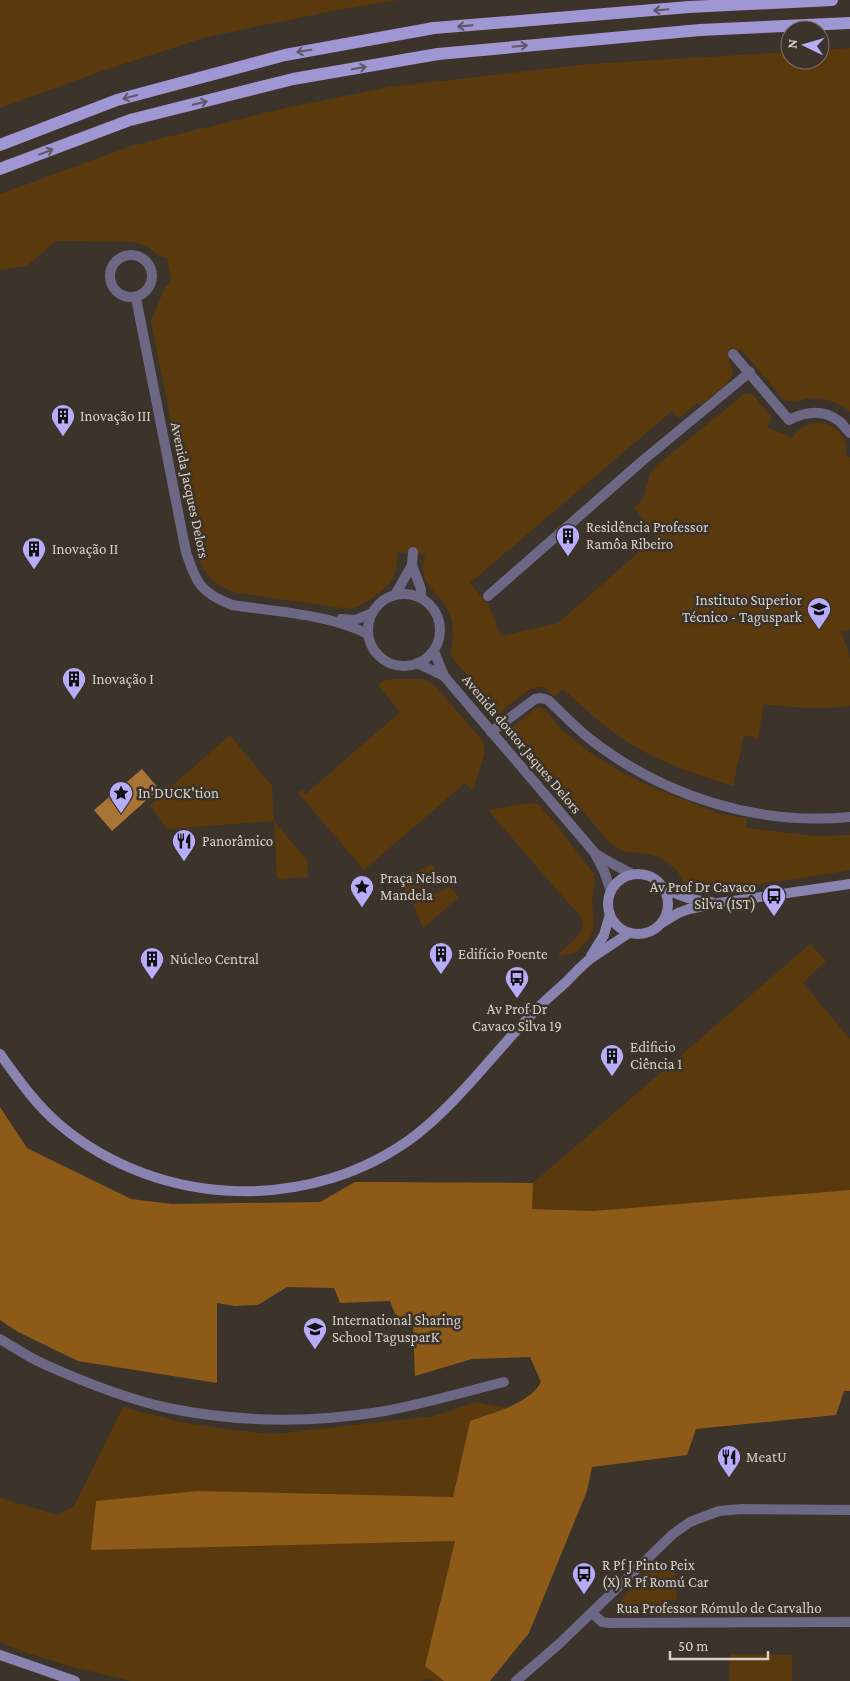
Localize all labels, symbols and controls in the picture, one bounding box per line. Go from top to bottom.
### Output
one-way arrow [654,5,670,14]
north arrow [780,20,830,70]
one-way arrow [457,21,473,30]
text: N [784,38,800,49]
one-way arrow [511,41,527,51]
one-way arrow [297,47,313,57]
one-way arrow [350,62,366,72]
one-way arrow [122,92,138,102]
one-way arrow [192,97,208,107]
one-way arrow [37,147,53,156]
building icon: Inovação III [50,403,76,437]
place label: Inovação III [80,408,151,425]
street label: Avenida Jacques Delors [167,420,212,560]
place label: Residência Professor Ramôa Ribeiro [586,519,709,552]
building icon: Residência Professor Ramôa Ribeiro [555,523,581,557]
building icon: Inovação II [21,536,47,570]
place label: Inovação II [52,541,118,558]
place label: Instituto Superior Técnico - Taguspark [682,592,803,626]
school or university icon: Instituto Superior Técnico - Taguspark [806,596,832,630]
building icon: Inovação I [61,666,87,700]
place label: Inovação I [92,671,154,688]
street label: Avenida doutor Jaques Delors [458,671,585,817]
place icon: In'DUCK'tion [108,780,134,814]
place label: In'DUCK'tion [138,785,219,801]
restaurant icon: Panorâmico [171,828,197,862]
place label: Panorâmico [202,833,273,849]
place label: Praça Nelson Mandela [380,870,457,903]
place icon: Praça Nelson Mandela [349,874,375,908]
place label: Av Prof Dr Cavaco Silva (IST) [650,879,756,913]
bus stop icon: Av Prof Dr Cavaco Silva (IST) [761,883,787,917]
building icon: Edifício Poente [428,941,454,975]
building icon: Núcleo Central [139,946,165,980]
place label: Edifício Poente [458,946,548,962]
place label: Núcleo Central [170,951,259,967]
bus stop icon: Av Prof Dr Cavaco Silva 19 [504,965,530,999]
place label: Av Prof Dr Cavaco Silva 19 [472,1001,562,1034]
place label: Edificio Ciência 1 [630,1039,682,1072]
building icon: Edificio Ciência 1 [599,1043,625,1077]
place label: International Sharing School TagusparK [332,1312,461,1346]
school or university icon: International Sharing School TagusparK [302,1316,328,1350]
restaurant icon: MeatU [716,1444,742,1478]
place label: MeatU [746,1449,787,1465]
place label: R Pf J Pinto Peix (X) R Pf Romú Car [602,1557,710,1591]
bus stop icon: R Pf J Pinto Peix (X) R Pf Romú Car [571,1561,597,1595]
street label: Rua Professor Rómulo de Carvalho [616,1600,822,1616]
scale bar [670,1628,768,1660]
text: 50 m [678,1638,708,1654]

